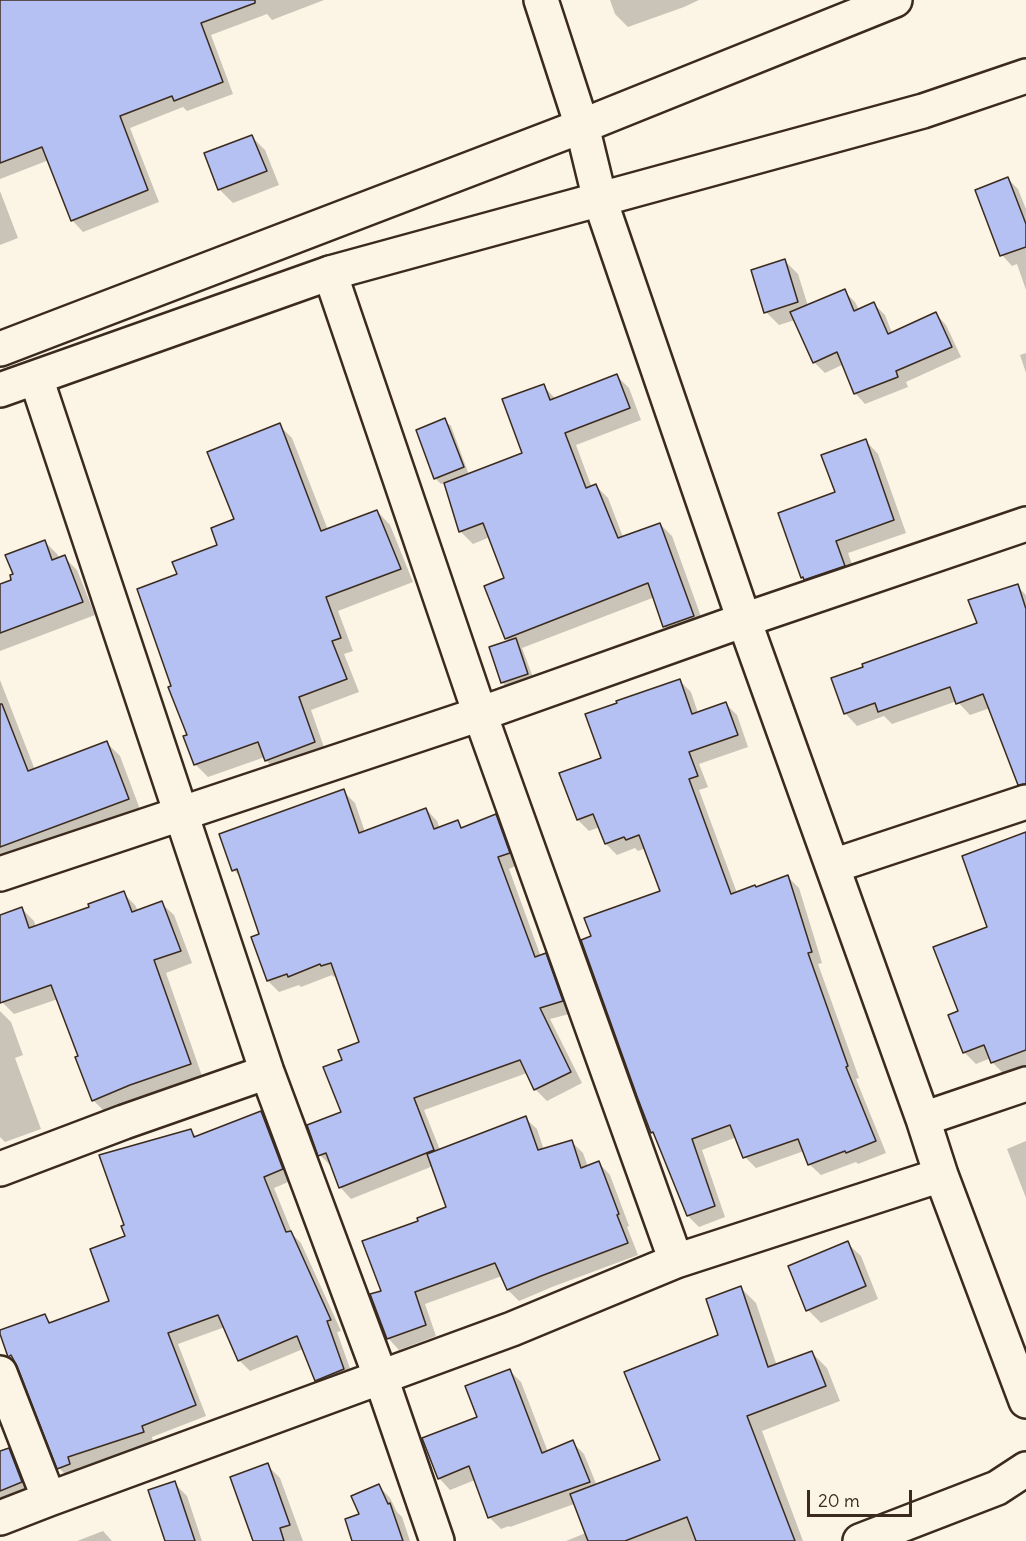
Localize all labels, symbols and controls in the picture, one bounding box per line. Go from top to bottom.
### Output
scale bar [810,1478,915,1516]
text: 20 m [818,1489,860,1512]

